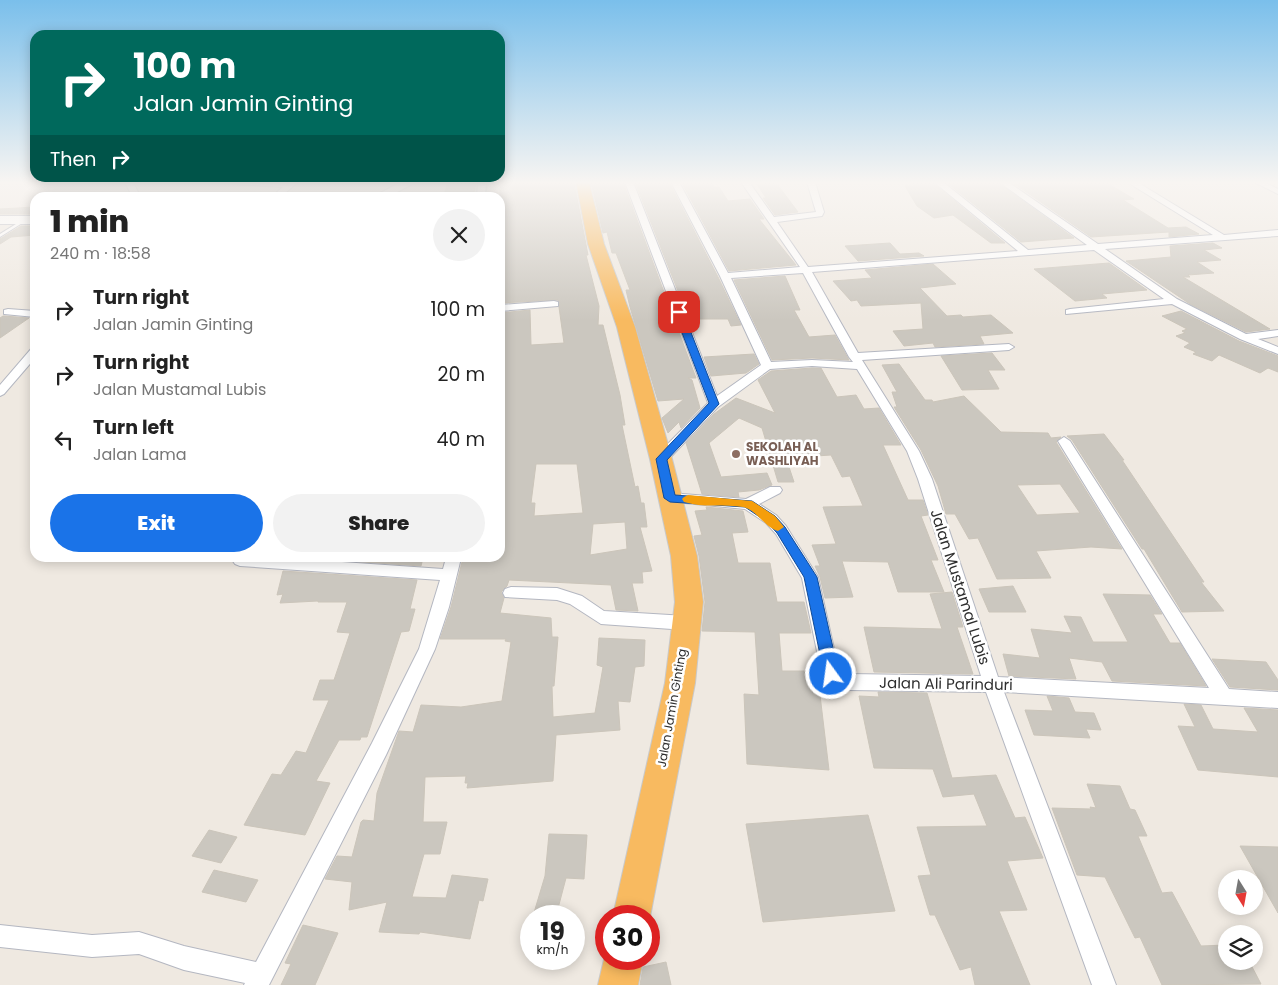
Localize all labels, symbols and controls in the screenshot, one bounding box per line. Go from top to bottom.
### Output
text: 100 m [133,41,236,90]
icon: right [50,50,115,115]
text: Jalan Jamin Ginting [133,88,353,119]
icon: right [106,145,134,173]
text: Then [50,146,96,173]
text: 1 min [50,200,129,243]
button: close [433,209,485,261]
text: 240 m · 18:58 [50,242,151,265]
text: Turn right [93,284,189,311]
pin [658,291,700,333]
icon: right [50,296,78,324]
text: 100 m [430,296,485,323]
icon: arrive [665,298,693,326]
text: Jalan Jamin Ginting [93,313,253,336]
text: Turn right [93,349,189,376]
icon: right [50,361,78,389]
text: 20 m [437,361,485,388]
text: Jalan Mustamal Lubis [93,378,266,401]
text: Turn left [93,414,174,441]
icon: left [50,426,78,454]
text: 40 m [436,426,485,453]
place label: SEKOLAH AL WASHLIYAH [746,438,819,469]
text: Jalan Lama [93,443,187,466]
marker: SEKOLAH AL WASHLIYAH [730,448,742,460]
button: Exit [50,494,263,552]
button: Share [273,494,485,552]
street label: Jalan Mustamal Lubis [925,506,996,668]
street label: Jalan Jamin Ginting [653,647,690,769]
position arrow [804,647,856,699]
street label: Jalan Ali Parinduri [879,672,1013,695]
north arrow [1218,870,1262,915]
map controls [1218,870,1263,970]
speed limit sign: 30 [595,905,660,970]
text: 19 [540,914,565,949]
button: layers [1218,925,1263,970]
text: km/h [537,941,568,958]

